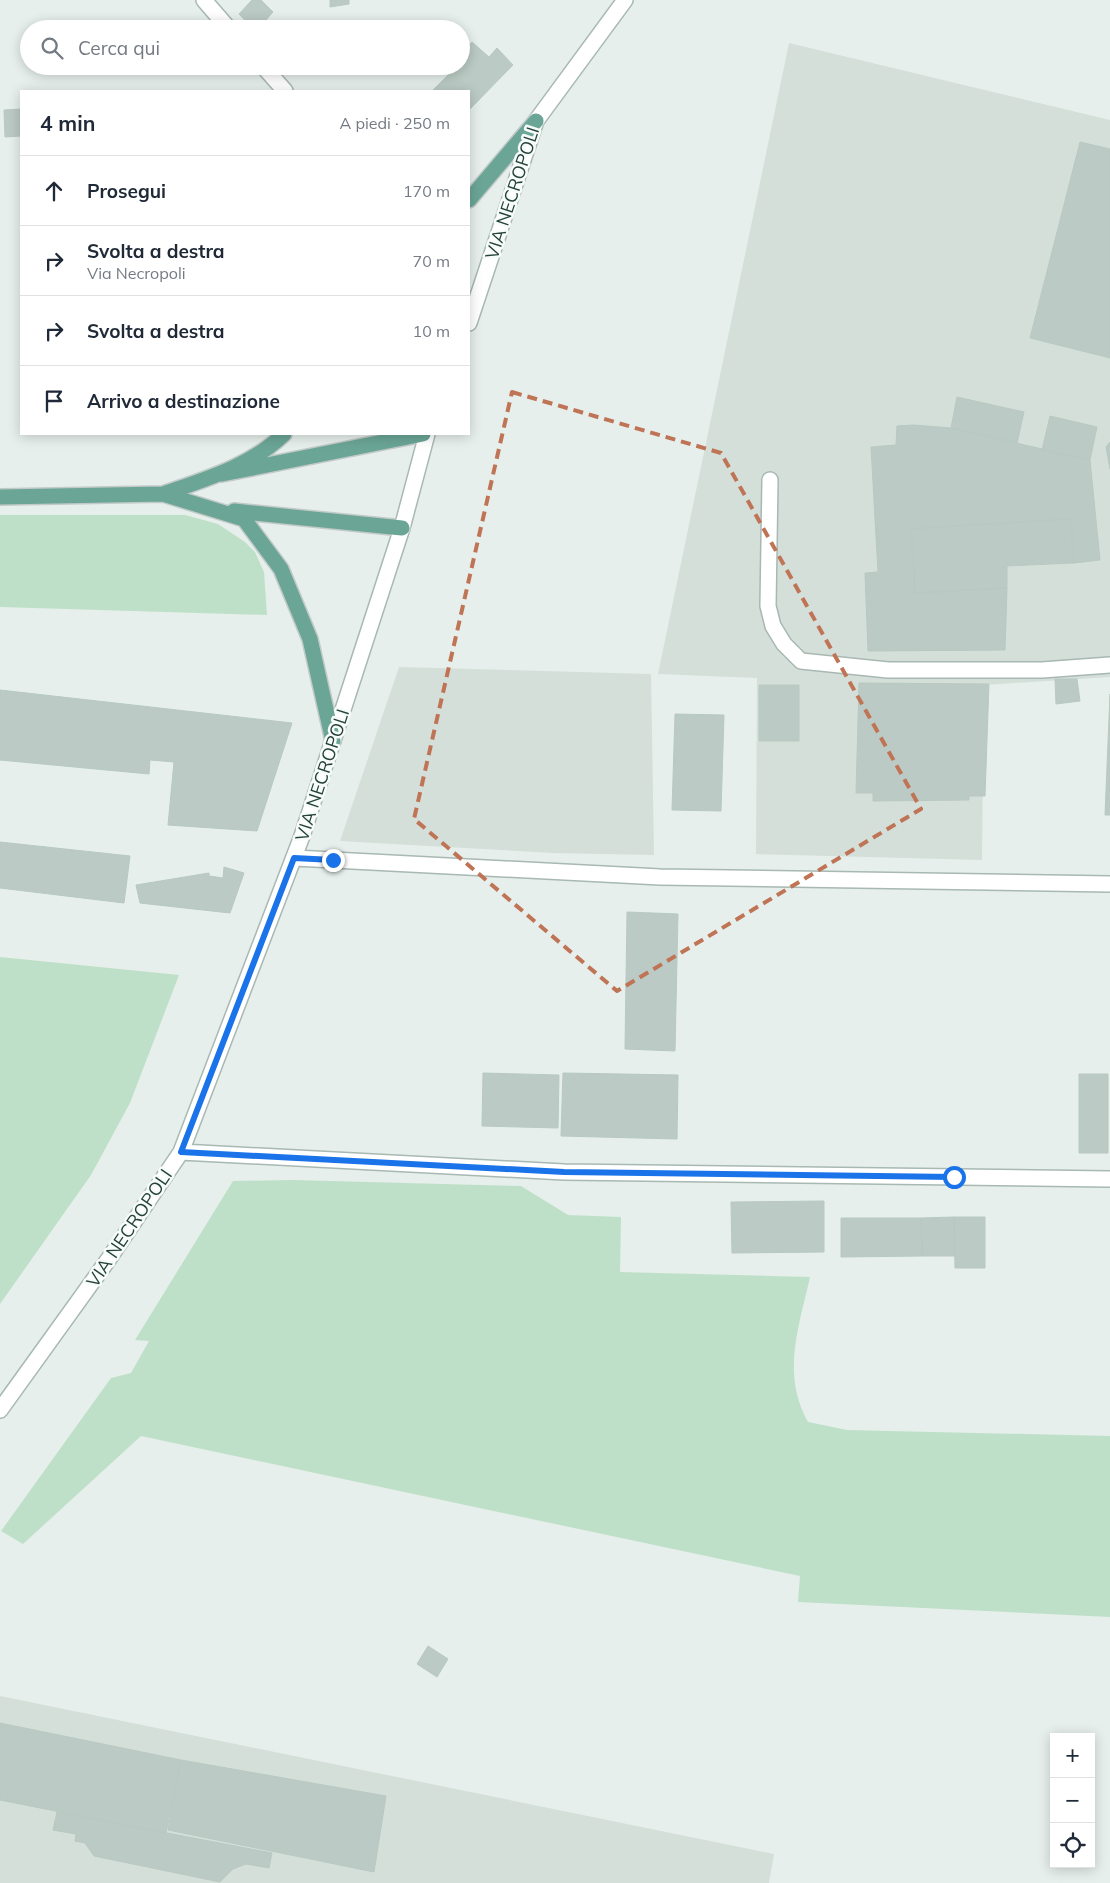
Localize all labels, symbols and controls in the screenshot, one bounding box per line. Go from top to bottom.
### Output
search box [20,20,470,75]
icon: search [38,34,66,62]
text: Cerca qui [78,36,160,60]
text: 4 min [40,110,95,136]
text: A piedi · 250 m [339,113,450,133]
street label: VIA NECROPOLI [480,124,544,262]
icon: ahead [40,177,68,205]
text: Prosegui [87,179,166,203]
text: 170 m [403,181,450,201]
text: Svolta a destra [87,239,225,263]
icon: right [40,247,68,275]
text: 70 m [413,251,450,271]
text: Via Necropoli [87,263,186,283]
icon: right [40,317,68,345]
text: Svolta a destra [87,319,225,343]
text: 10 m [413,321,450,341]
icon: arrive [40,387,68,415]
text: Arrivo a destinazione [87,389,280,413]
street label: VIA NECROPOLI [290,706,354,844]
route end [322,849,345,872]
street label: VIA NECROPOLI [81,1165,177,1291]
route start [943,1166,966,1189]
map controls [1050,1733,1095,1868]
button: + [1050,1733,1095,1778]
button: − [1050,1778,1095,1823]
button: locate [1050,1823,1095,1868]

